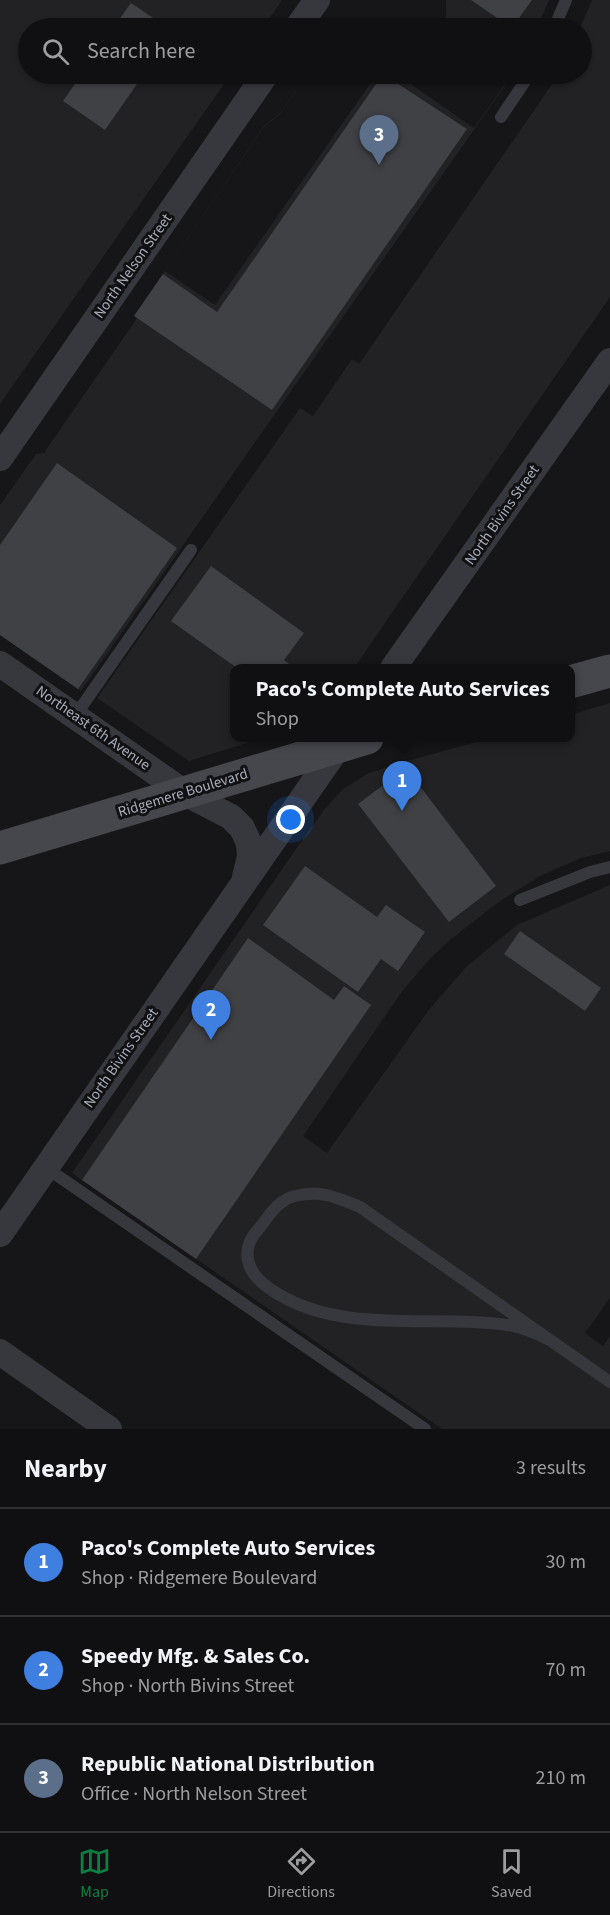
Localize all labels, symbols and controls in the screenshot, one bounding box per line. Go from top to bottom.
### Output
search box [18,18,592,84]
icon: search [39,35,72,68]
text: Search here [87,35,195,67]
pin: 3 [360,116,398,165]
street label: North Nelson Street [89,209,177,323]
street label: North Bivins Street [460,461,544,569]
popup [230,664,575,742]
text: Paco's Complete Auto Services [255,673,550,705]
street label: Northeast 6th Avenue [32,681,154,775]
text: Shop [255,705,299,733]
pin: 1 [382,762,422,811]
street label: Ridgemere Boulevard [115,763,251,823]
your location [276,805,305,834]
pin: 2 [192,990,230,1040]
street label: North Bivins Street [79,1004,163,1112]
text: Nearby [24,1450,107,1487]
text: 3 results [516,1454,586,1482]
text: Paco's Complete Auto Services [81,1532,375,1564]
text: 1 [38,1548,49,1576]
text: 30 m [546,1548,586,1576]
text: Shop · Ridgemere Boulevard [81,1564,317,1592]
text: Speedy Mfg. & Sales Co. [81,1640,310,1672]
text: 2 [38,1656,49,1684]
text: 70 m [546,1656,586,1684]
text: Shop · North Bivins Street [81,1672,294,1700]
text: Republic National Distribution [81,1748,375,1780]
text: 3 [38,1764,49,1792]
text: 210 m [536,1764,586,1792]
text: Office · North Nelson Street [81,1780,307,1808]
tab: Map [78,1845,111,1903]
tab: Directions [267,1845,335,1903]
tab: Saved [491,1845,532,1903]

